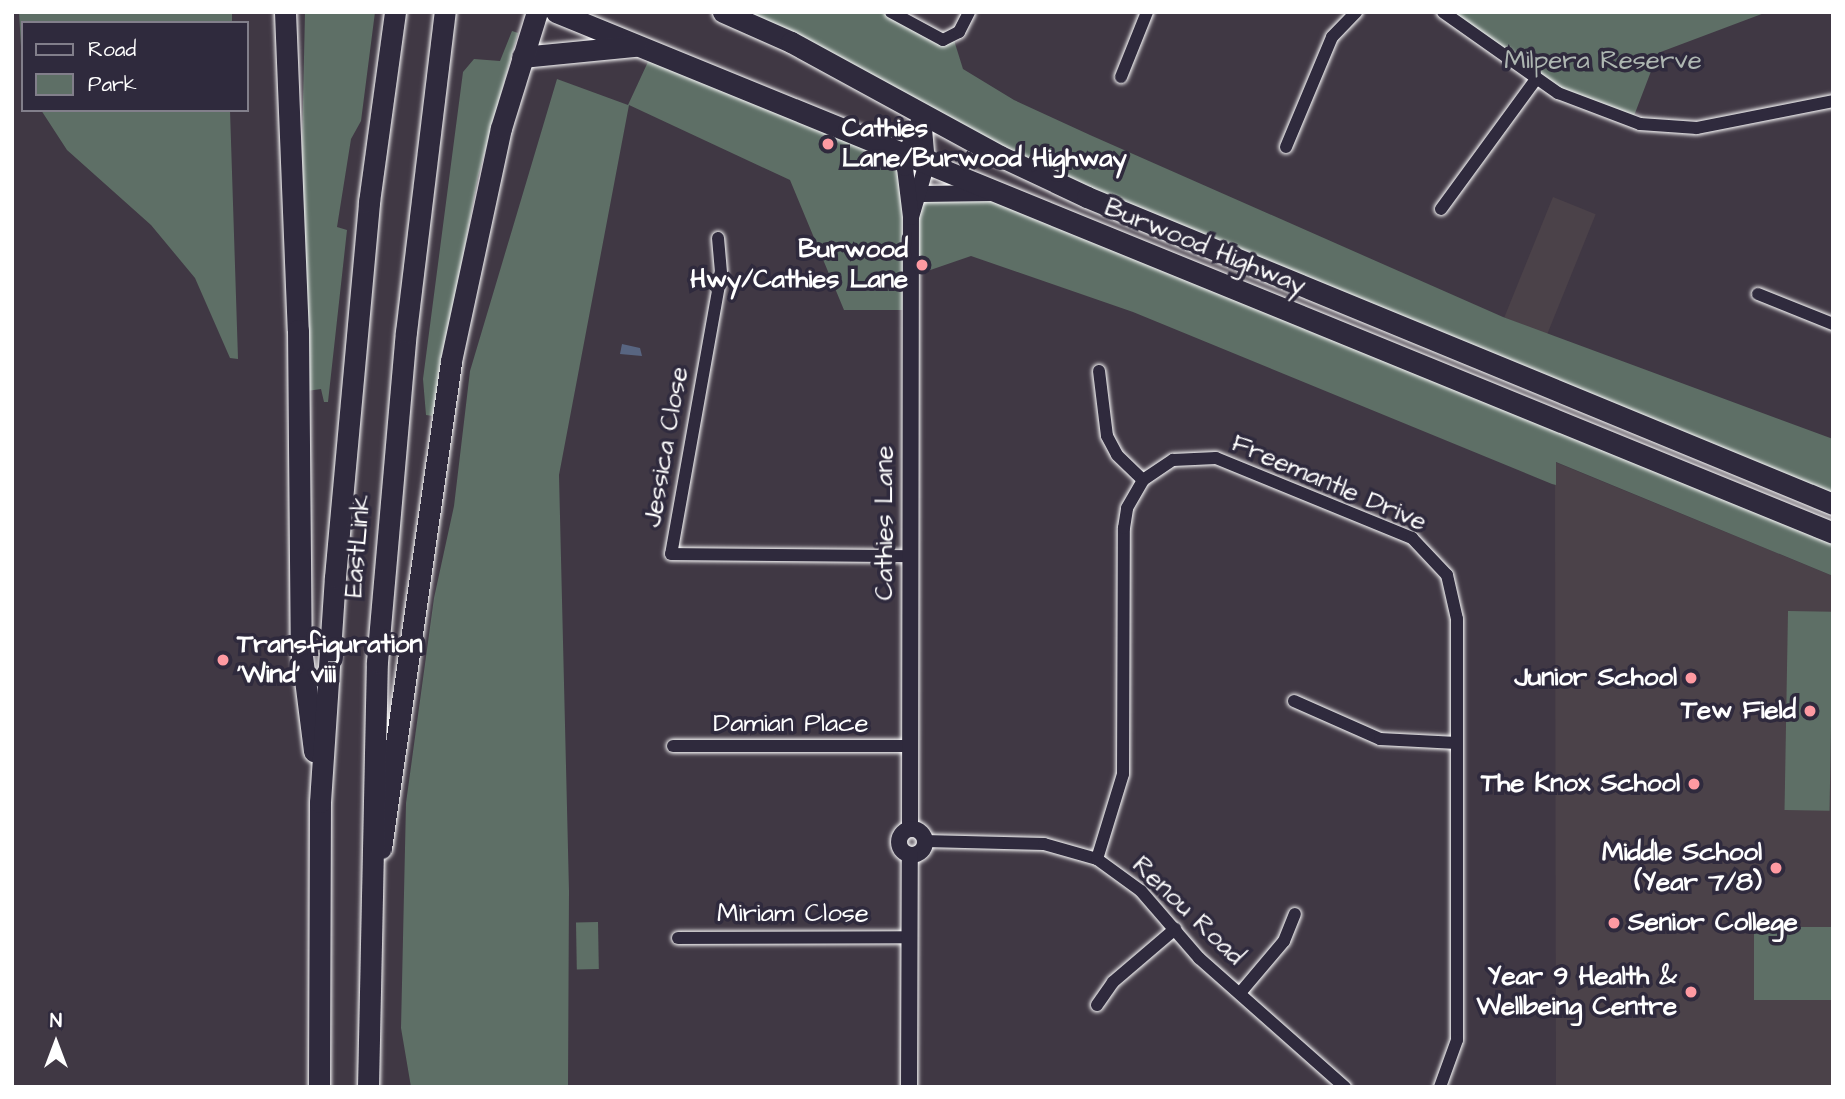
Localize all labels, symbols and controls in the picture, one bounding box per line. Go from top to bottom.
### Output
legend [21,21,248,112]
text: Road [88,35,136,64]
park label: Milpera Reserve [1504,45,1702,77]
text: Park [88,70,137,99]
place label: Cathies Lane/Burwood Highway [842,113,1127,174]
marker: Cathies Lane/Burwood Highway [820,136,836,152]
street label: Burwood Highway [1100,192,1310,302]
place label: Burwood Hwy/Cathies Lane [690,234,908,296]
marker: Burwood Hwy/Cathies Lane [914,257,930,273]
street label: Jessica Close [637,364,695,530]
street label: Freemantle Drive [1227,428,1431,538]
street label: Cathies Lane [869,446,901,600]
street label: EastLink [338,493,378,599]
place label: Transfiguration 'Wind' viii [237,629,422,690]
marker: Transfiguration 'Wind' viii [215,652,231,668]
place label: Junior School [1514,662,1677,694]
marker: Junior School [1683,670,1699,686]
place label: Tew Field [1681,695,1796,727]
marker: Tew Field [1802,703,1818,719]
street label: Damian Place [713,708,869,740]
place label: The Knox School [1481,768,1680,800]
marker: The Knox School [1686,776,1702,792]
place label: Middle School (Year 7/8) [1602,837,1762,898]
street label: Renou Road [1126,850,1250,972]
marker: Middle School (Year 7/8) [1768,860,1784,876]
street label: Miriam Close [717,898,869,930]
place label: Senior College [1628,907,1798,939]
marker: Senior College [1606,915,1622,931]
place label: Year 9 Health & Wellbeing Centre [1476,961,1677,1023]
marker: Year 9 Health & Wellbeing Centre [1683,984,1699,1000]
north arrow [21,1008,91,1078]
text: N [50,1008,62,1035]

